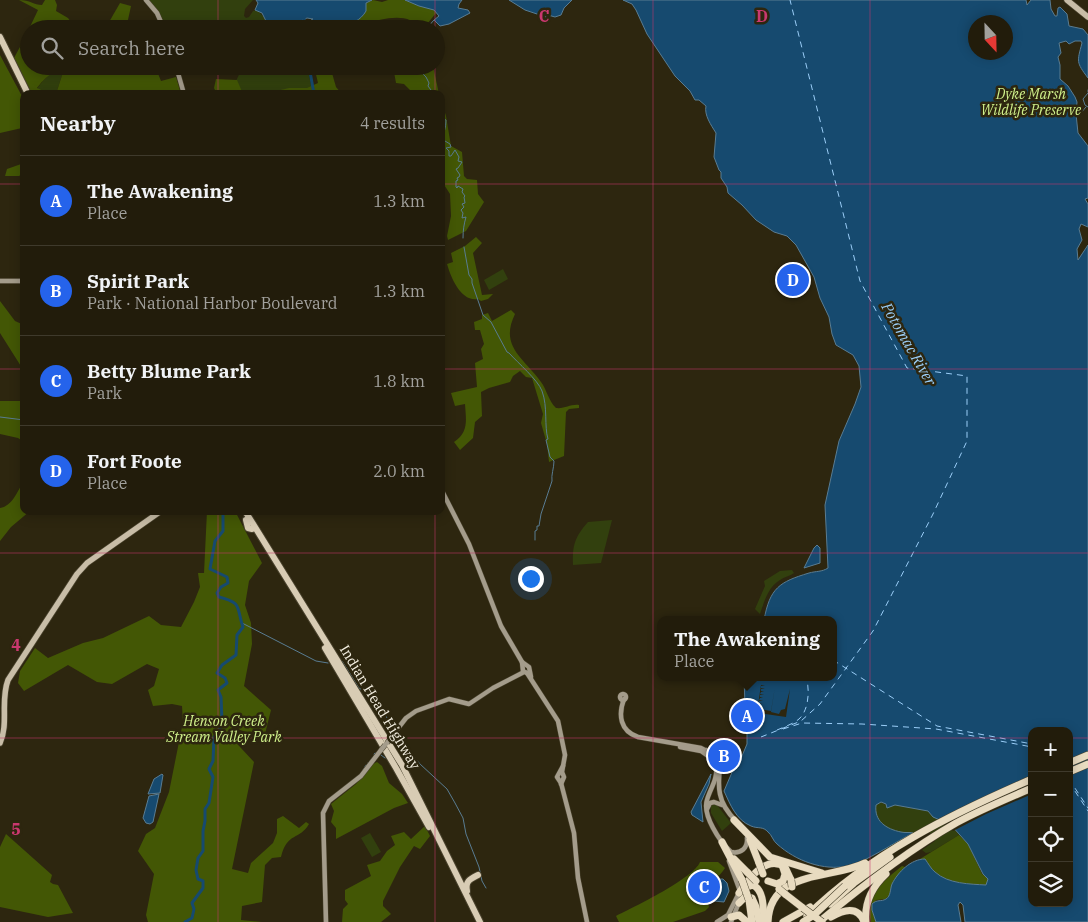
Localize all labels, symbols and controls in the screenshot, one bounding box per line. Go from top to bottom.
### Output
text: C [539,6,549,26]
text: D [756,6,768,26]
north arrow [968,15,1013,60]
search box [20,20,445,75]
icon: search [38,34,66,62]
text: Search here [78,36,185,60]
park label: Dyke Marsh Wildlife Preserve [981,85,1082,119]
text: Nearby [40,109,116,137]
text: 4 results [360,113,425,133]
text: The Awakening [87,179,233,203]
text: A [50,191,62,211]
text: 1.3 km [373,191,425,211]
text: Place [87,203,127,223]
pin: D [777,261,809,299]
text: Spirit Park [87,269,189,293]
text: B [50,281,62,301]
text: 1.3 km [373,281,425,301]
text: Park · National Harbor Boulevard [87,293,338,313]
water label: Potomac River [877,298,941,389]
text: Betty Blume Park [87,359,251,383]
text: C [51,371,61,391]
text: 1.8 km [373,371,425,391]
text: Park [87,383,122,403]
text: Fort Foote [87,449,182,473]
text: D [50,461,62,481]
text: 2.0 km [373,461,425,481]
text: Place [87,473,127,493]
your location [518,566,544,592]
popup [657,616,837,681]
text: The Awakening [674,627,820,651]
text: 4 [11,635,21,655]
street label: Indian Head Highway [336,641,425,773]
text: Place [674,651,714,671]
pin: A [731,697,763,735]
park label: Henson Creek Stream Valley Park [165,712,282,746]
map controls [1028,727,1073,907]
button: + [1028,727,1073,772]
pin: B [708,737,740,775]
button: − [1028,772,1073,817]
button: locate [1028,817,1073,862]
text: 5 [11,819,21,839]
button: layers [1028,862,1073,907]
pin: C [688,868,720,906]

